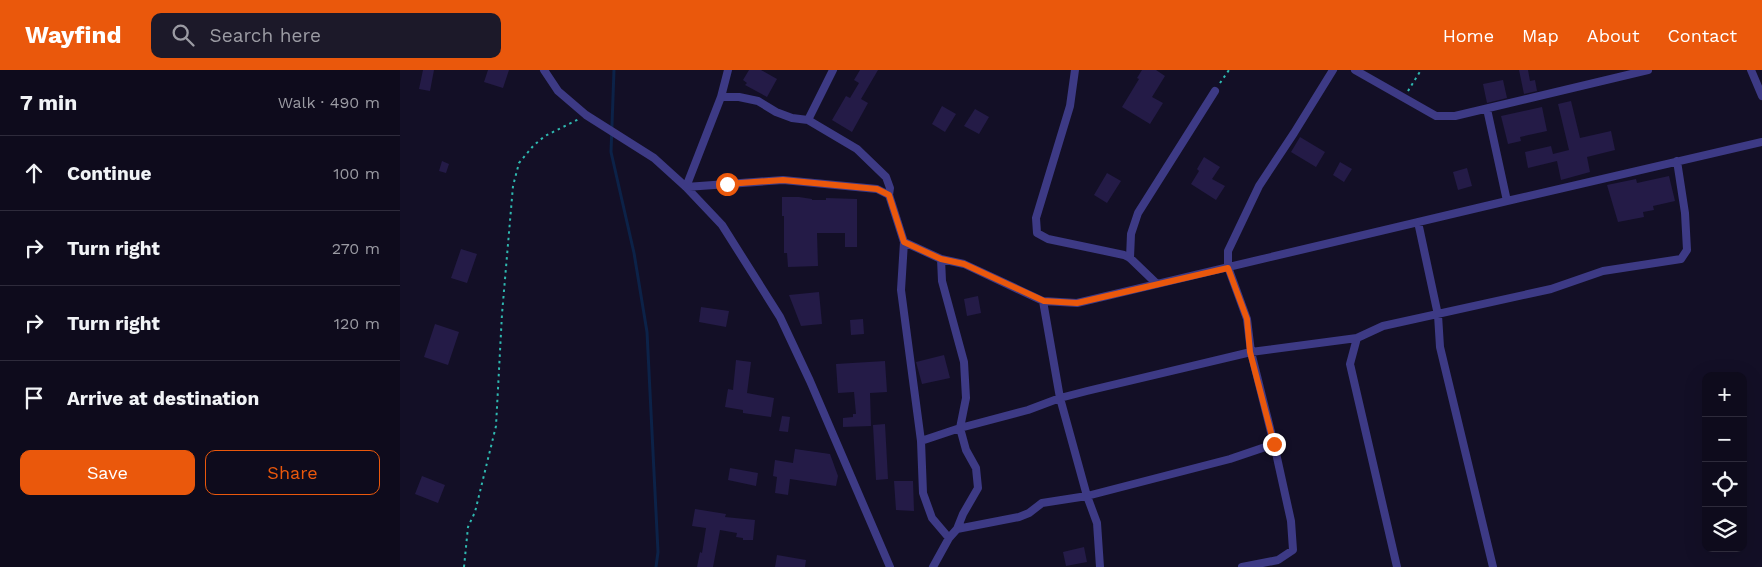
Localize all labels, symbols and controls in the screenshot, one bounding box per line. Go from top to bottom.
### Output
search box [151,13,501,58]
text: Wayfind [25,21,121,49]
icon: search [169,21,197,49]
text: Search here [209,24,321,47]
text: Home [1443,25,1494,46]
text: Map [1522,25,1559,46]
text: About [1587,25,1639,46]
text: Contact [1667,25,1737,46]
text: 7 min [20,90,77,115]
text: Walk · 490 m [278,93,380,112]
icon: ahead [20,159,48,187]
text: Continue [67,162,151,185]
text: 100 m [333,164,380,183]
route start [716,173,739,196]
icon: right [20,234,48,262]
text: Turn right [67,237,160,260]
text: 270 m [332,239,380,258]
icon: right [20,309,48,337]
text: Turn right [67,312,160,335]
text: 120 m [334,314,380,333]
map controls [1702,372,1747,552]
button: + [1702,372,1747,417]
icon: arrive [20,384,48,412]
text: Arrive at destination [67,387,259,410]
button: − [1702,417,1747,462]
route end [1263,433,1286,456]
button: Save [20,450,195,495]
button: Share [205,450,380,495]
button: locate [1702,462,1747,507]
button: layers [1702,507,1747,552]

